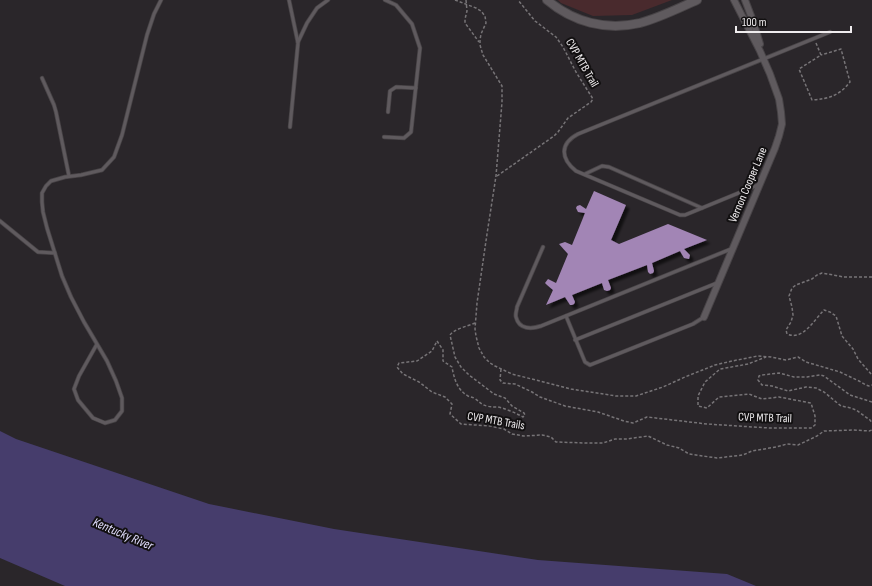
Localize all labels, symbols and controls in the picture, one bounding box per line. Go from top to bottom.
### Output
scale bar [736,8,851,34]
text: 100 m [742,15,767,30]
street label: CVP MTB Trail [562,36,602,90]
street label: Vernon Cooper Lane [725,145,771,225]
street label: CVP MTB Trails [466,409,526,433]
street label: CVP MTB Trail [738,410,792,426]
water label: Kentucky River [90,514,157,554]

